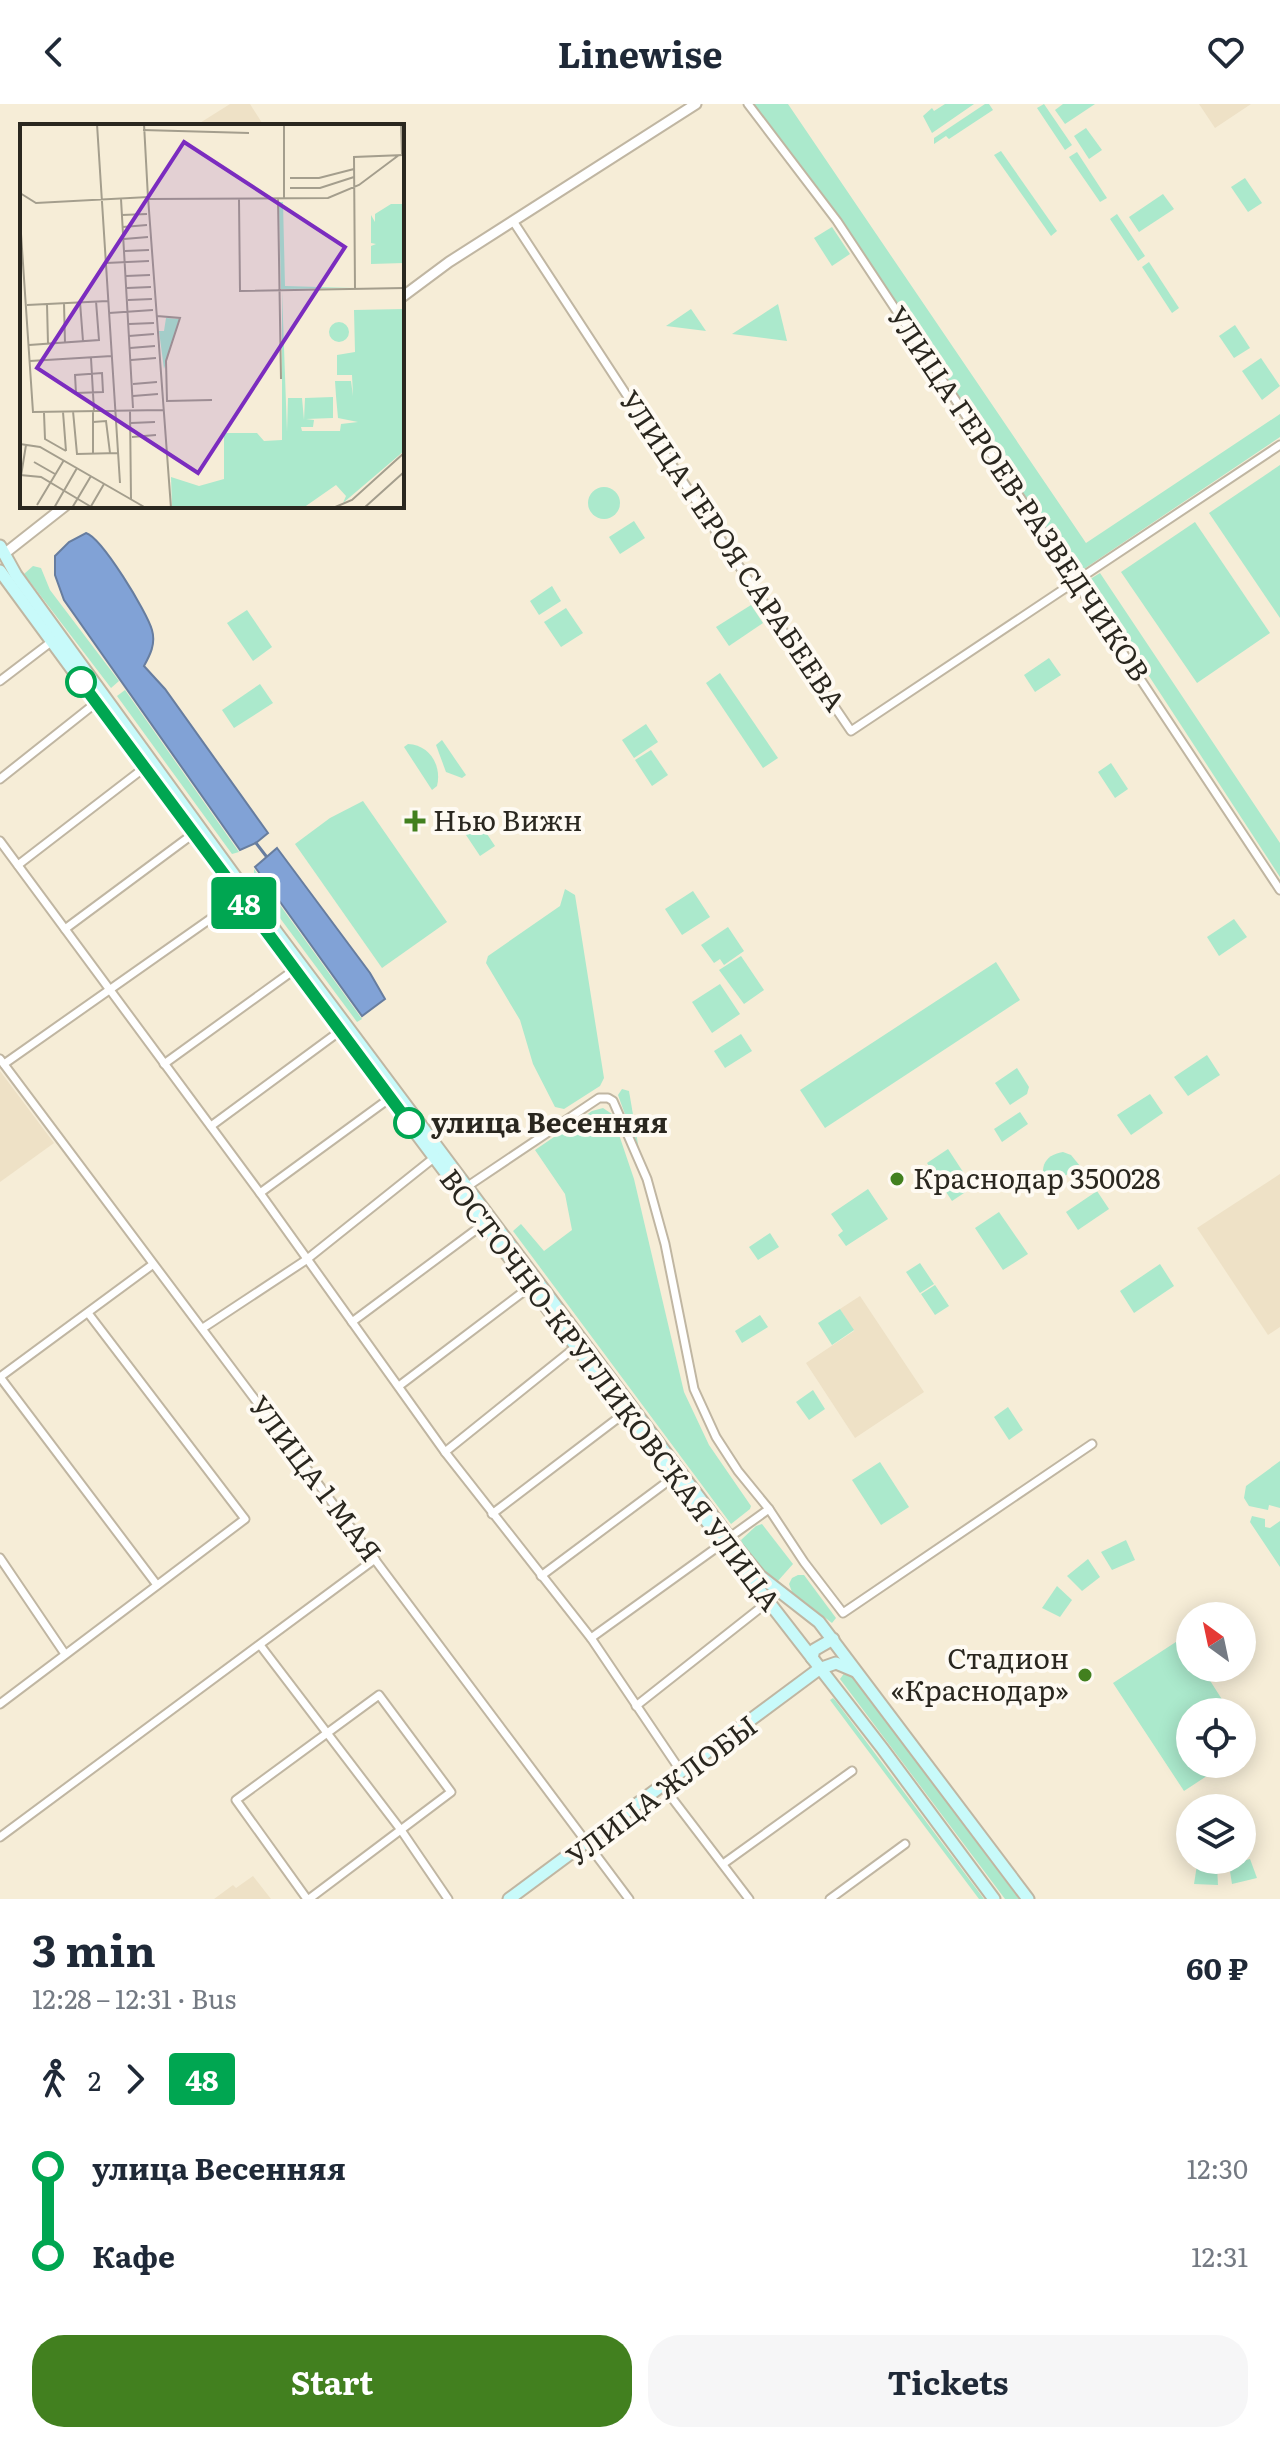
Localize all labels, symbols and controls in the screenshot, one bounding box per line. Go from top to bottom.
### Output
text: Linewise [557,26,723,79]
icon: back [32,30,76,74]
icon: heart [1204,30,1248,74]
inset map [20,124,404,508]
street label: УЛИЦА ГЕРОЕВ-РАЗВЕДЧИКОВ [878,297,1161,689]
street label: УЛИЦА ГЕРОЯ САРАБЕЕВА [610,381,857,719]
unlabelled marker [66,667,96,697]
place label: Нью Вижн [433,798,582,840]
marker: Нью Вижн [404,810,426,832]
line badge: 48 [208,877,280,929]
text: 48 [227,882,261,924]
place label: улица Весенняя [431,1100,668,1142]
marker: улица Весенняя [394,1108,424,1138]
place label: Краснодар 350028 [913,1156,1161,1198]
street label: ВОСТОЧНО-КРУГЛИКОВСКАЯ УЛИЦА [431,1159,792,1619]
marker: Краснодар 350028 [888,1170,906,1188]
street label: УЛИЦА 1 МАЯ [240,1386,393,1570]
north arrow [1176,1602,1256,1682]
map controls [1176,1602,1256,1874]
place label: Стадион «Краснодар» [890,1636,1069,1710]
marker: Стадион «Краснодар» [1076,1666,1094,1684]
button: locate [1176,1698,1256,1778]
street label: УЛИЦА ЖЛОБЫ [556,1704,765,1875]
button: layers [1176,1794,1256,1874]
text: 3 min [32,1915,156,1981]
text: 60 ₽ [1186,1945,1248,1989]
text: 12:28 – 12:31 · Bus [32,1978,236,2017]
icon: walk [32,2057,76,2101]
icon: forward [113,2057,157,2101]
text: 48 [185,2058,219,2100]
text: 2 [88,2060,101,2099]
text: улица Весенняя [92,2145,346,2189]
text: 12:30 [1187,2148,1248,2187]
text: Кафе [92,2233,175,2277]
text: 12:31 [1191,2236,1248,2275]
button: Start [32,2335,632,2427]
button: Tickets [648,2335,1248,2427]

